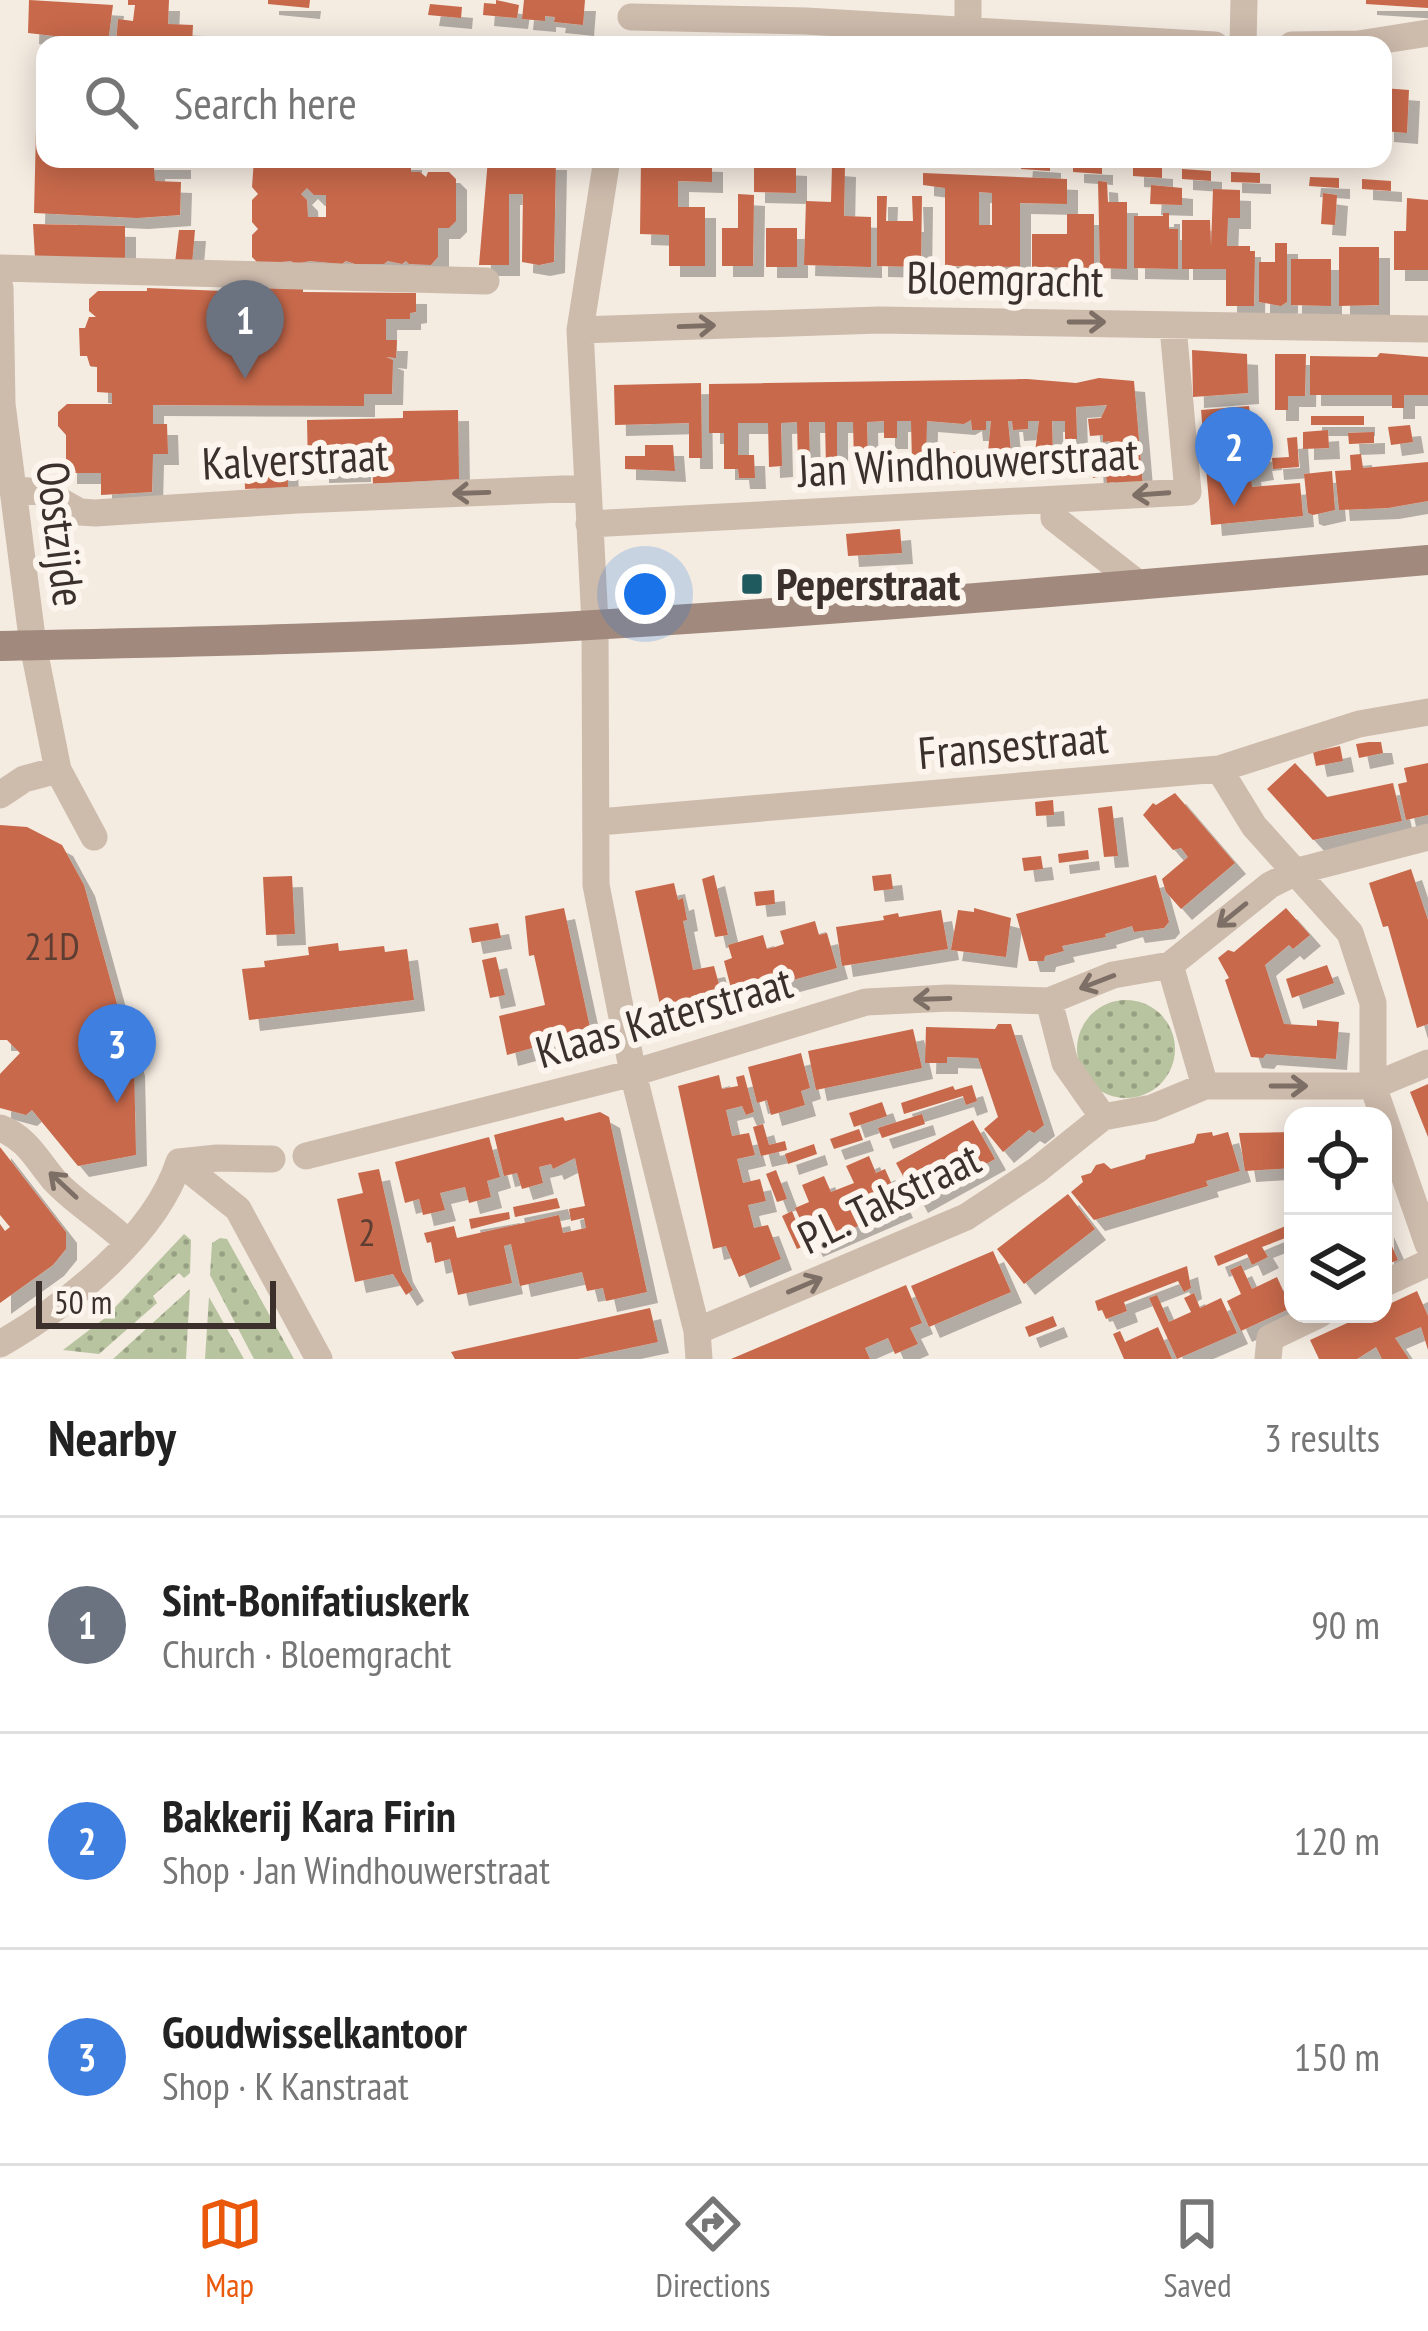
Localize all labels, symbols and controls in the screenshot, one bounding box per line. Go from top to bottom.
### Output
search box [36,36,1392,168]
icon: search [78,69,144,135]
text: Search here [174,73,357,131]
street label: Bloemgracht [906,247,1105,309]
pin: 1 [206,280,284,379]
one-way arrow [1067,311,1106,334]
one-way arrow [677,314,716,337]
pin: 2 [1195,407,1273,506]
street label: Jan Windhouwerstraat [794,423,1140,499]
street label: Kalverstraat [200,424,390,492]
street label: Oostzijde [24,458,100,610]
one-way arrow [452,482,491,505]
one-way arrow [1133,483,1172,506]
place label: Peperstraat [776,554,960,612]
your location [615,564,675,624]
marker: Peperstraat [739,571,765,597]
street label: Fransestraat [915,707,1111,781]
one-way arrow [1217,902,1249,928]
house number: 21D [24,920,80,971]
street label: Klaas Katerstraat [529,952,799,1080]
one-way arrow [1080,973,1117,994]
one-way arrow [913,988,952,1011]
pin: 3 [78,1004,156,1103]
one-way arrow [1269,1075,1308,1097]
map controls [1284,1107,1392,1323]
button: locate [1284,1107,1392,1215]
street label: P.L. Takstraat [788,1128,990,1266]
one-way arrow [49,1171,78,1199]
house number: 2 [358,1206,376,1257]
button: layers [1284,1215,1392,1323]
one-way arrow [786,1273,822,1295]
scale bar [36,1275,276,1328]
text: 50 m [54,1280,112,1323]
text: Nearby [48,1404,176,1470]
text: 3 results [1264,1412,1380,1463]
text: Sint-Bonifatiuskerk [162,1570,469,1628]
text: 1 [78,1599,96,1650]
text: 90 m [1311,1599,1380,1650]
text: Church · Bloemgracht [162,1628,451,1679]
text: Bakkerij Kara Firin [162,1786,456,1844]
text: 2 [78,1815,96,1866]
text: 120 m [1294,1815,1380,1866]
text: Shop · Jan Windhouwerstraat [162,1844,550,1895]
text: Goudwisselkantoor [162,2002,467,2060]
text: 3 [78,2031,96,2082]
text: 150 m [1294,2031,1380,2082]
text: Shop · K Kanstraat [162,2060,409,2111]
tab: Map [197,2191,263,2306]
tab: Directions [656,2191,770,2306]
tab: Saved [1163,2191,1231,2306]

